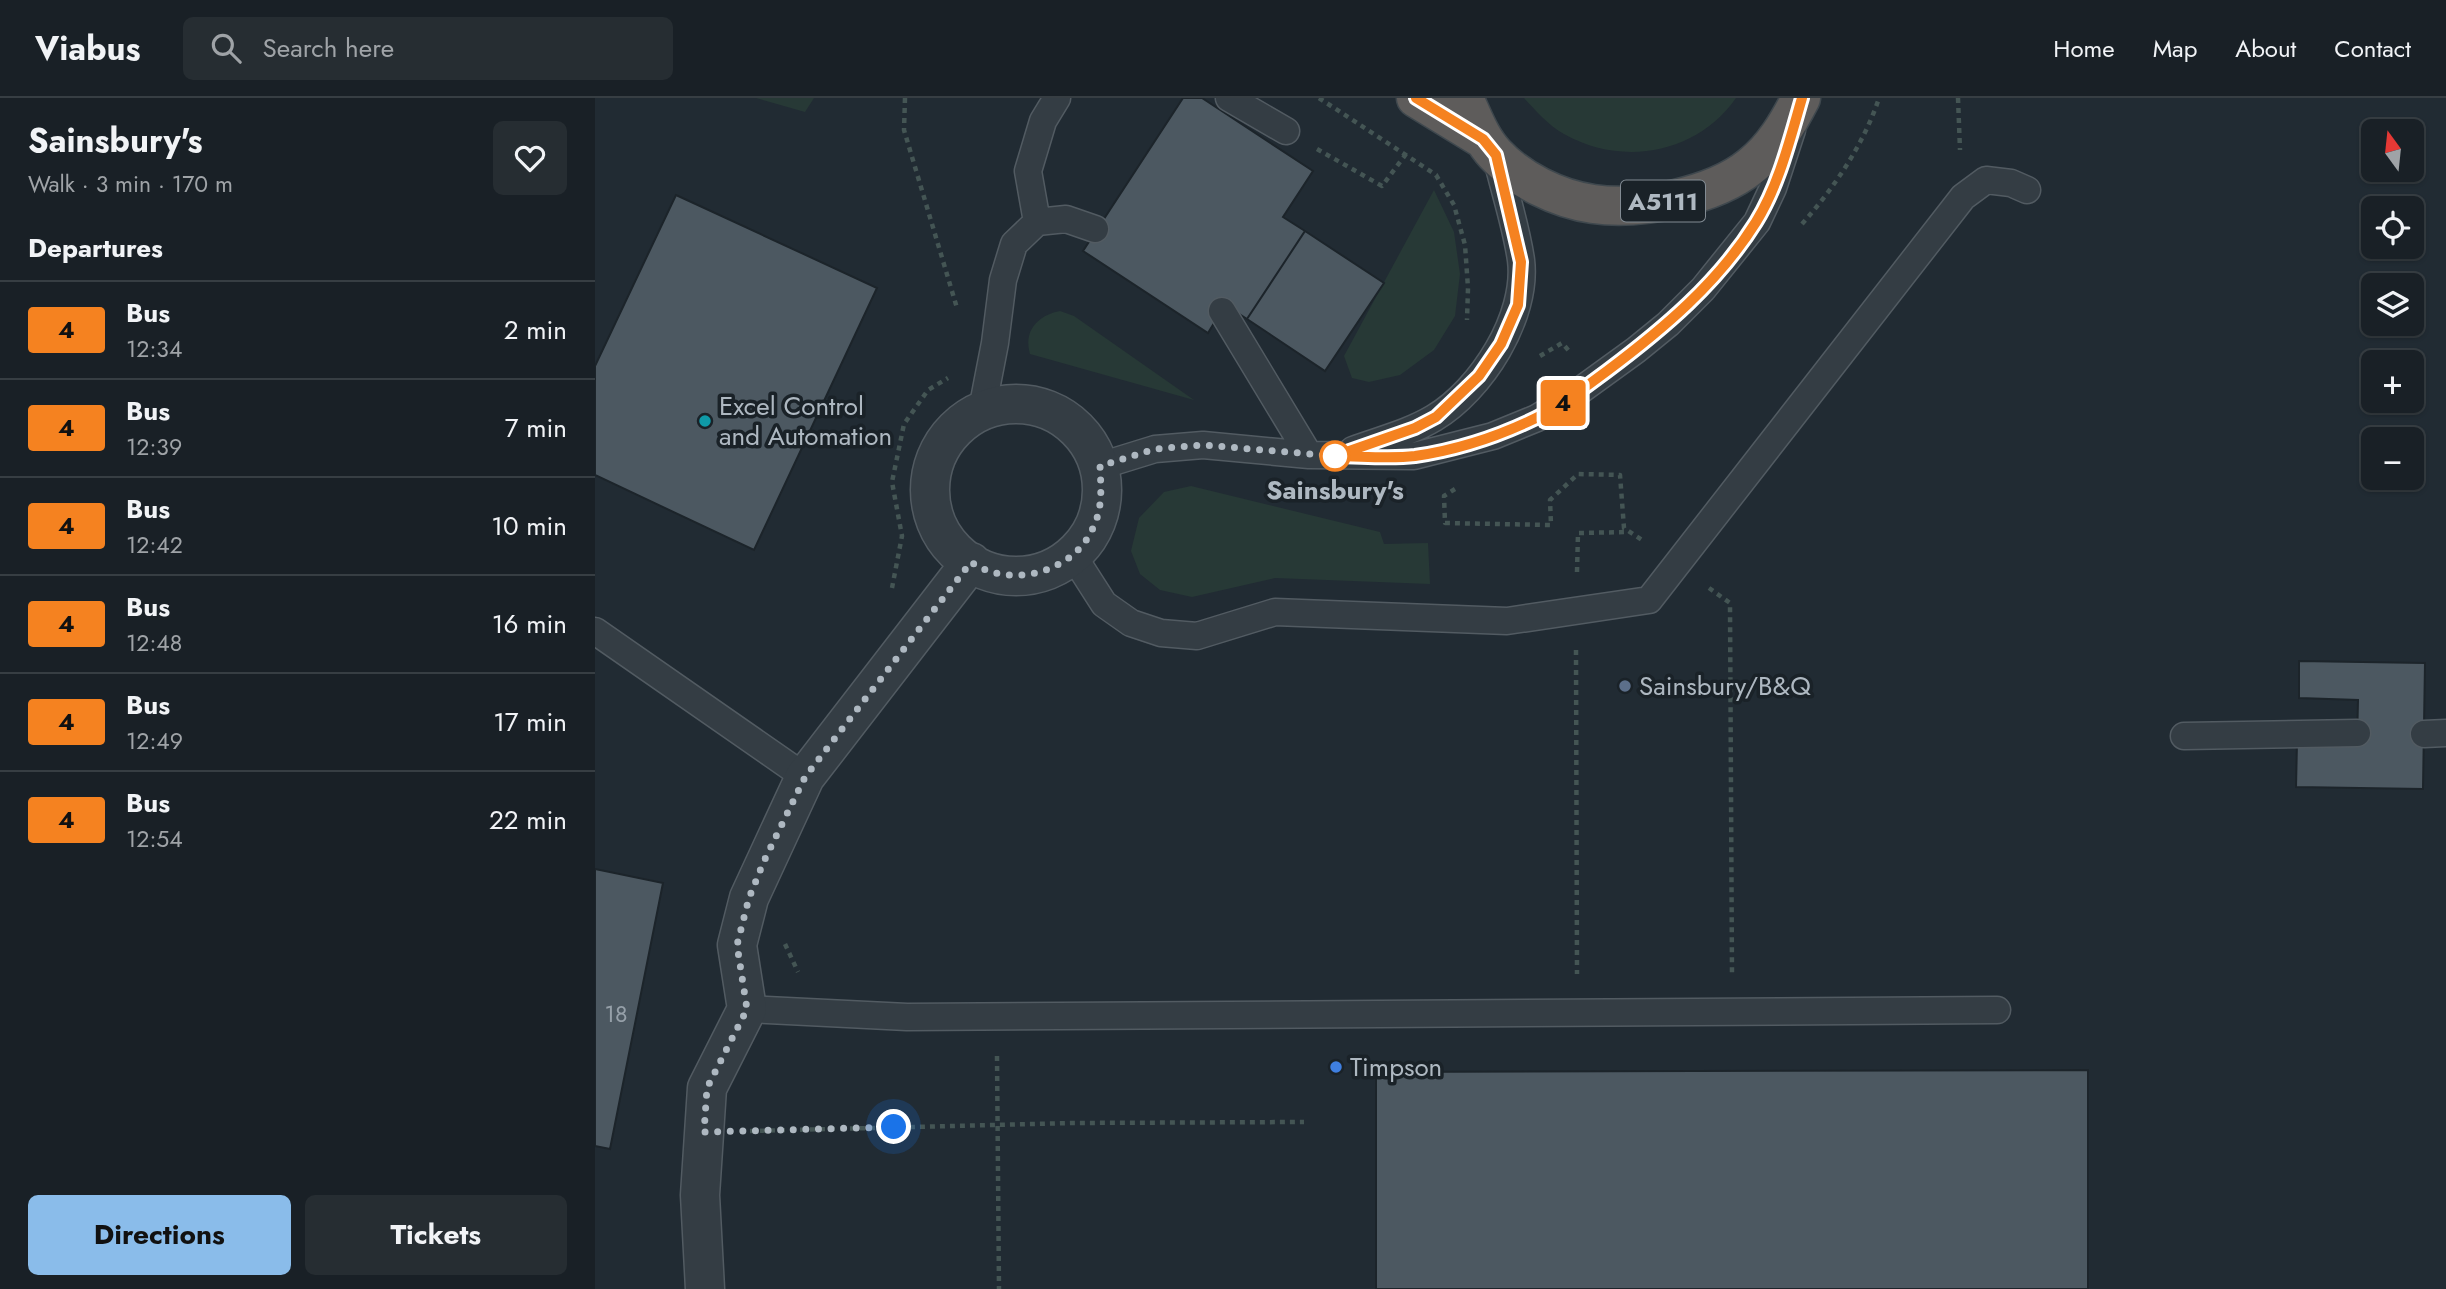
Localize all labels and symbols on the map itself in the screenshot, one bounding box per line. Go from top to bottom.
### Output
north arrow [2361,119,2424,182]
road number: A5111 [1621,180,1705,222]
line badge: 4 [1540,380,1586,426]
place label: Excel Control and Automation [719,387,892,455]
marker: Excel Control and Automation [697,413,713,429]
marker: Sainsbury's [1320,441,1350,471]
place label: Sainsbury's [1266,471,1404,509]
place label: Sainsbury/B&Q [1639,667,1811,705]
marker: Sainsbury/B&Q [1617,678,1633,694]
house number: 18 [605,997,627,1031]
place label: Timpson [1350,1048,1442,1086]
marker: Timpson [1328,1059,1344,1075]
your location [876,1109,911,1144]

